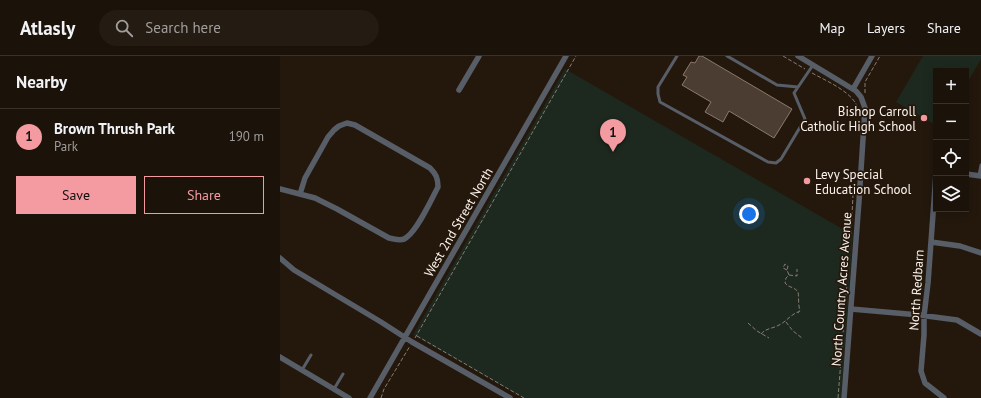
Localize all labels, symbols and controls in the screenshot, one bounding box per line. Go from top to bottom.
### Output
search box [99,10,379,46]
text: Atlasly [20,16,75,40]
icon: search [113,17,135,39]
text: Search here [145,18,221,37]
text: Map [819,19,845,37]
text: Layers [867,19,905,37]
text: Share [927,19,961,37]
map controls [933,68,969,212]
button: + [933,68,969,104]
text: Nearby [16,71,67,93]
place label: Bishop Carroll Catholic High School [800,103,916,135]
button: − [933,104,969,140]
marker: Bishop Carroll Catholic High School [919,113,929,123]
text: Brown Thrush Park [54,119,175,138]
pin: 1 [600,119,626,152]
text: 1 [25,128,33,145]
text: 190 m [229,128,264,145]
text: Park [54,138,78,155]
button: locate [933,140,969,176]
street label: West 2nd Street North [420,164,497,280]
place label: Levy Special Education School [815,166,912,198]
button: Save [16,176,136,214]
button: Share [144,176,264,214]
marker: Levy Special Education School [802,176,812,186]
button: layers [933,176,969,212]
your location [739,204,759,224]
street label: North Country Acres Avenue [828,211,855,367]
street label: North Redbarn [905,249,928,331]

